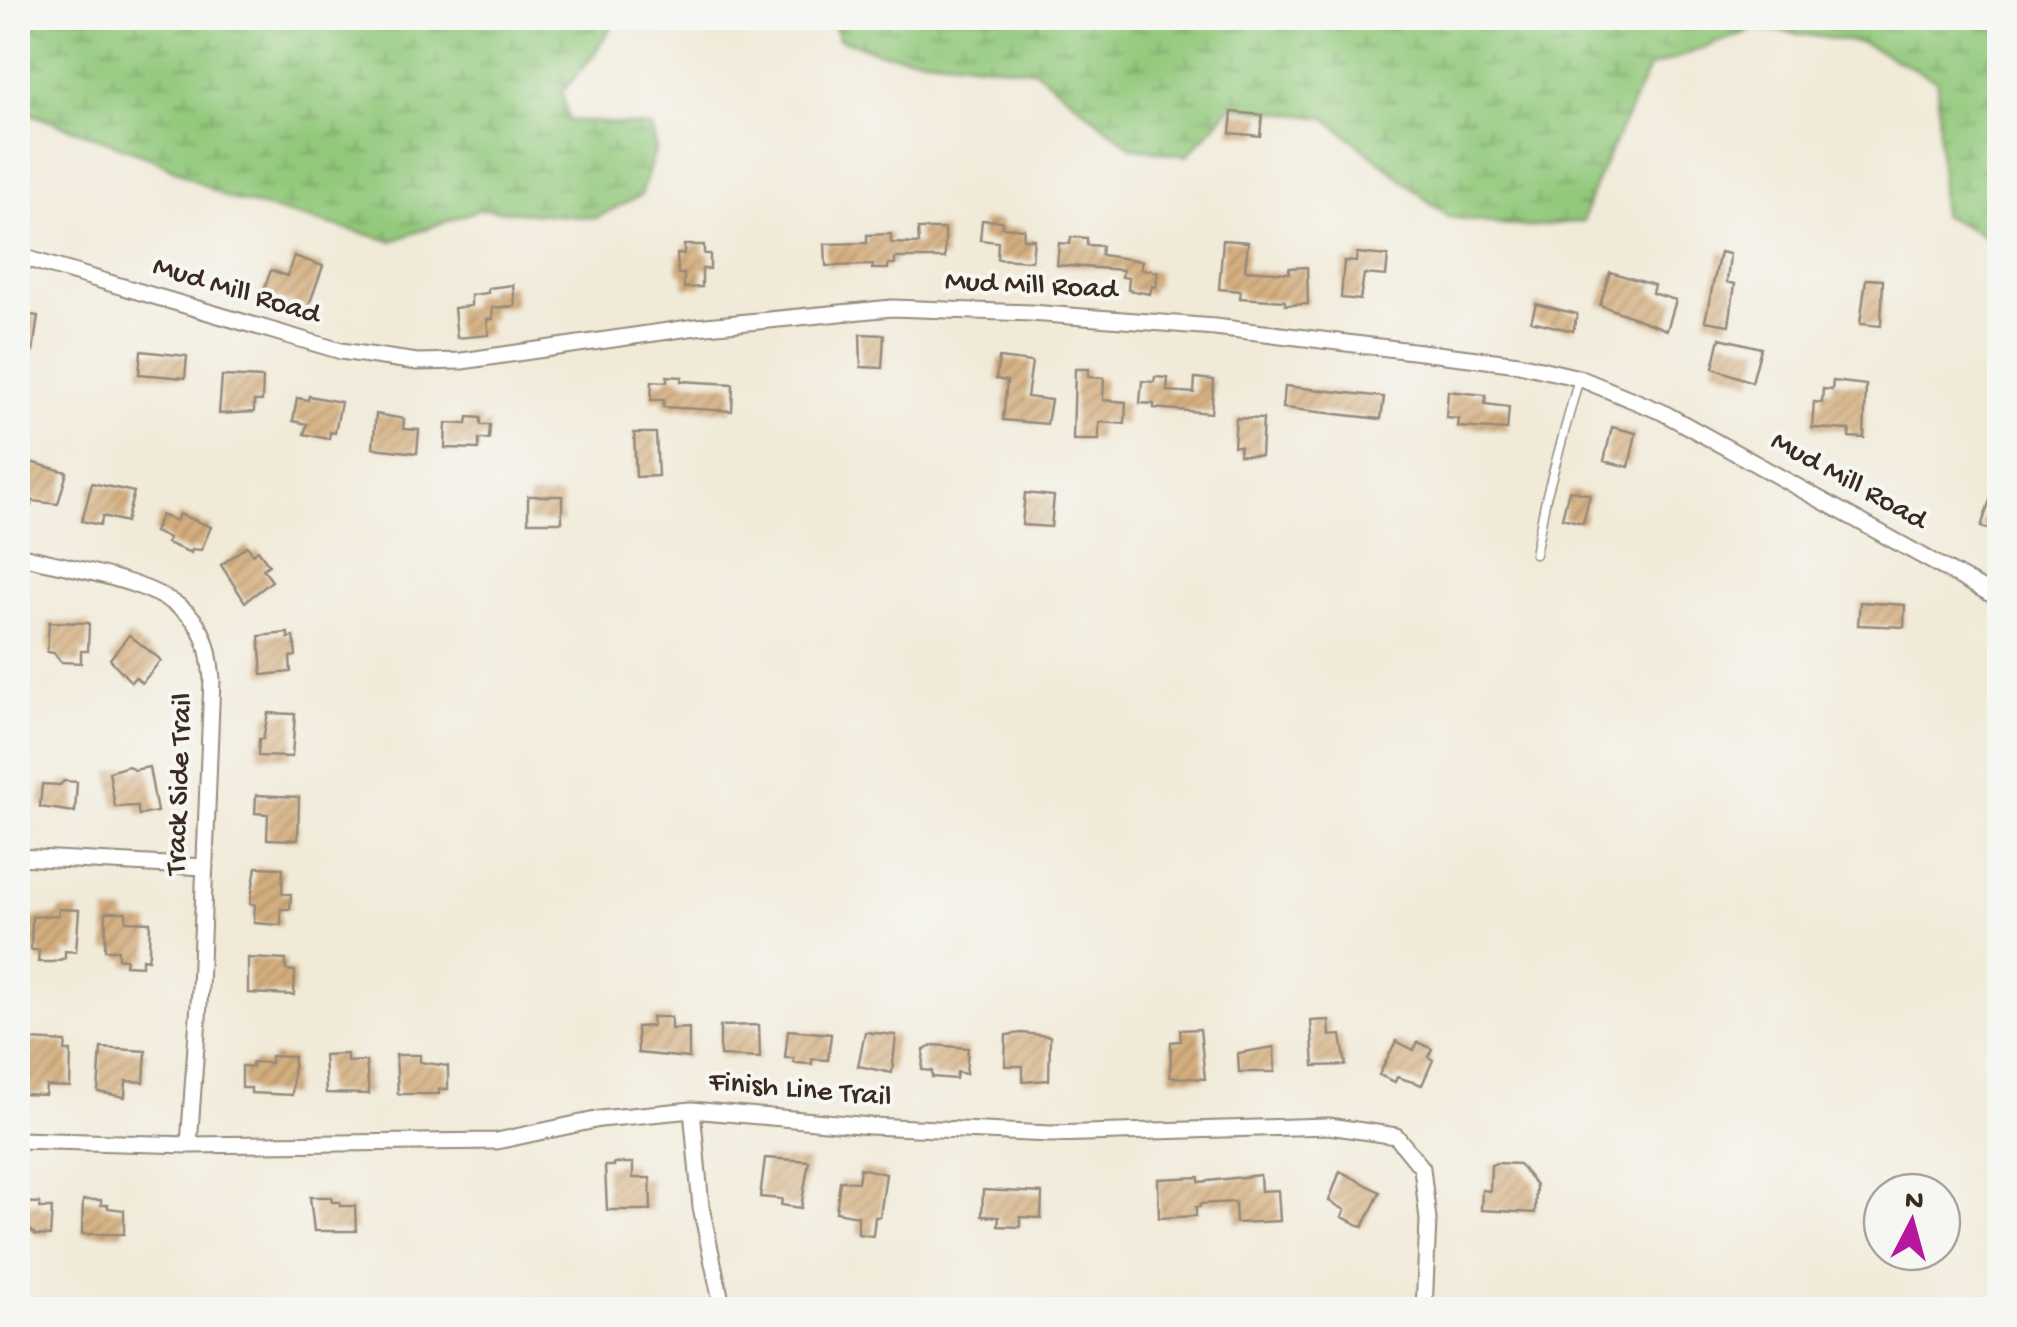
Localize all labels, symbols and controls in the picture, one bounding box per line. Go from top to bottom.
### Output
street label: Mud Mill Road [148,250,326,335]
street label: Mud Mill Road [944,265,1121,309]
street label: Mud Mill Road [1764,425,1934,540]
street label: Track Side Trail [160,692,202,878]
street label: Finish Line Trail [706,1065,893,1116]
north arrow [1862,1172,1962,1272]
text: N [1903,1184,1925,1219]

